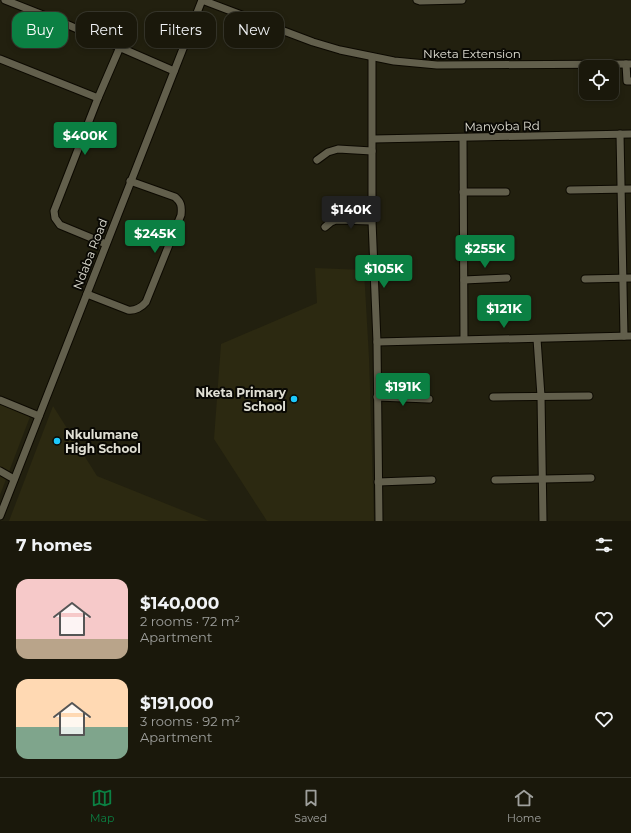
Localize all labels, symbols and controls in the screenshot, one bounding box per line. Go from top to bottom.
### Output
chip: Buy [12,12,68,48]
chip: Rent [76,12,137,48]
chip: Filters [145,12,216,48]
chip: New [224,12,284,48]
street label: Nketa Extension [423,46,521,61]
map controls [579,60,619,100]
button: locate [579,60,619,100]
street label: Manyoba Rd [464,118,540,134]
pin: $400K [57,122,113,156]
text: $400K [63,127,107,143]
pin: $140K [323,196,379,230]
text: $140K [331,201,371,217]
street label: Ndaba Road [70,216,110,292]
pin: $245K [127,220,183,254]
text: $245K [134,225,176,241]
pin: $255K [457,235,513,269]
text: $255K [465,240,506,256]
pin: $105K [356,255,412,289]
text: $105K [364,260,404,276]
pin: $121K [476,295,532,329]
text: $121K [486,300,522,316]
pin: $191K [375,373,431,407]
text: $191K [385,378,421,394]
place label: Nketa Primary School [196,385,287,414]
marker: Nketa Primary School [289,394,299,404]
place label: Nkulumane High School [65,427,141,456]
marker: Nkulumane High School [52,436,62,446]
icon: filters [593,534,615,556]
text: 7 homes [16,535,92,555]
text: $140,000 [140,593,219,613]
icon: home [48,595,96,643]
icon: heart [593,608,615,630]
text: 2 rooms · 72 m² [140,613,240,629]
text: Apartment [140,629,212,645]
text: $191,000 [140,693,214,713]
icon: home [48,695,96,743]
icon: heart [593,708,615,730]
text: 3 rooms · 92 m² [140,713,240,729]
text: Apartment [140,729,212,745]
tab: Map [90,787,114,825]
tab: Saved [294,787,327,825]
tab: Home [507,787,541,825]

